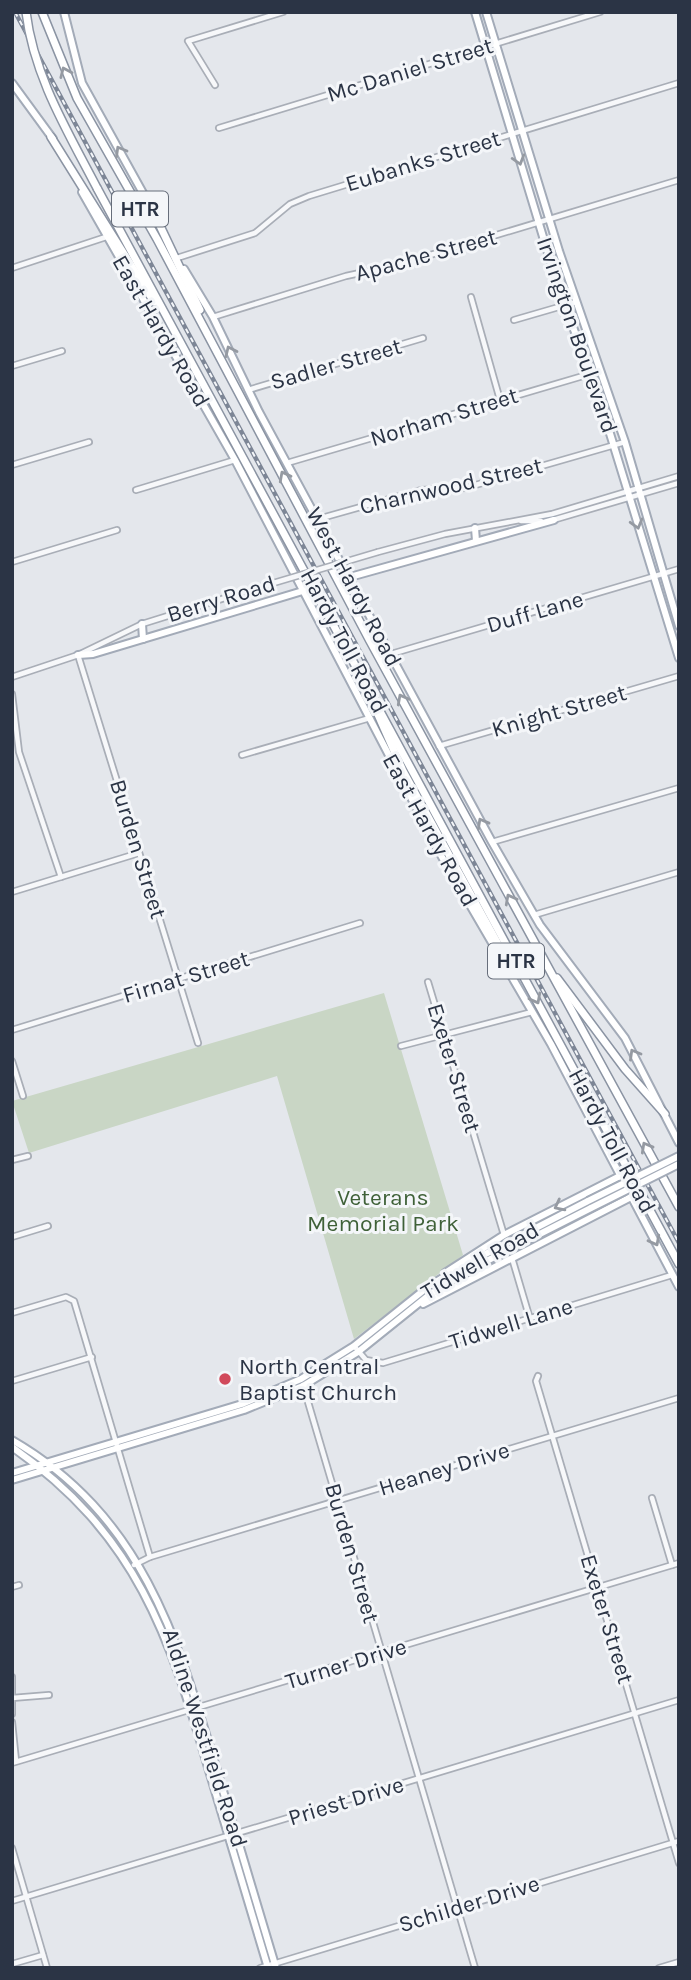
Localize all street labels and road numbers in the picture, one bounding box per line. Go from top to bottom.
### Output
street label: Mc Daniel Street [324,32,497,108]
street label: Eubanks Street [342,125,504,197]
road number: HTR [112,192,168,227]
street label: Apache Street [352,223,500,287]
street label: Irvington Boulevard [531,233,623,437]
street label: East Hardy Road [107,250,215,412]
street label: Sadler Street [267,332,405,396]
street label: Norham Street [367,382,522,452]
street label: Charnwood Street [357,452,545,520]
street label: West Hardy Road [301,503,407,671]
street label: Hardy Toll Road [295,564,393,718]
street label: Berry Road [164,570,278,628]
street label: Duff Lane [483,585,587,639]
street label: Knight Street [489,679,630,743]
street label: East Hardy Road [377,749,483,911]
street label: Burden Street [104,776,172,922]
road number: HTR [488,944,544,978]
street label: Firnat Street [119,945,253,1009]
street label: Exeter Street [422,1000,487,1136]
street label: Hardy Toll Road [563,1064,661,1218]
street label: Tidwell Road [416,1216,544,1306]
street label: Tidwell Lane [446,1292,576,1356]
street label: Heaney Drive [375,1436,513,1502]
street label: Burden Street [319,1480,385,1626]
street label: Exeter Street [575,1551,640,1687]
street label: Aldine Westfield Road [157,1625,253,1851]
street label: Turner Drive [282,1633,410,1695]
street label: Priest Drive [285,1771,407,1831]
street label: Schilder Drive [395,1870,543,1938]

